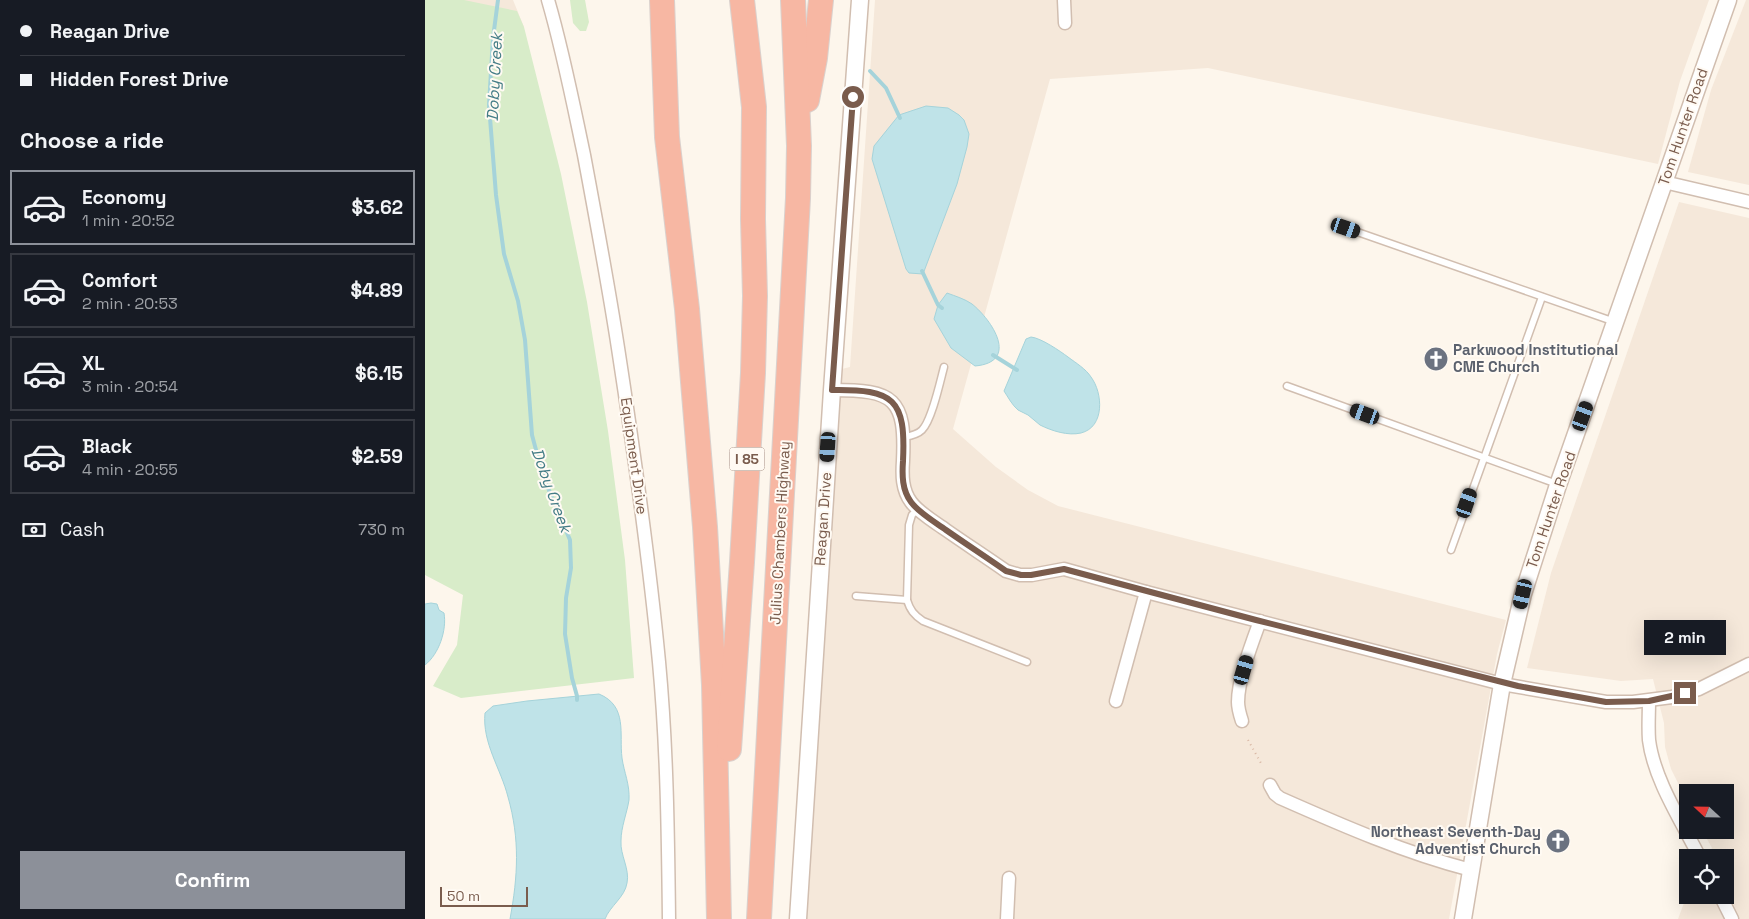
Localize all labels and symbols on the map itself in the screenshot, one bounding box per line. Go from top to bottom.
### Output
water label: Doby Creek [482,30,507,122]
street label: Tom Hunter Road [1653,66,1712,188]
route start [842,86,864,108]
car [1329,216,1362,240]
place label: Parkwood Institutional CME Church [1453,340,1618,376]
church icon: Parkwood Institutional CME Church [1423,346,1449,372]
street label: Equipment Drive [617,396,652,516]
car [1570,399,1595,433]
car [1348,402,1381,426]
car [819,432,836,462]
street label: Julius Chambers Highway [765,441,794,625]
water label: Doby Creek [527,445,577,537]
road number: I 85 [729,448,765,470]
street label: Tom Hunter Road [1521,449,1580,571]
street label: Reagan Drive [810,471,835,567]
car [1455,486,1478,520]
car [1512,578,1533,610]
callout: 2 min [1644,620,1726,656]
car [1232,654,1255,686]
route end [1674,682,1696,704]
north arrow [1679,784,1734,839]
place label: Northeast Seventh-Day Adventist Church [1371,822,1541,858]
church icon: Northeast Seventh-Day Adventist Church [1545,828,1571,854]
scale bar [440,884,527,907]

